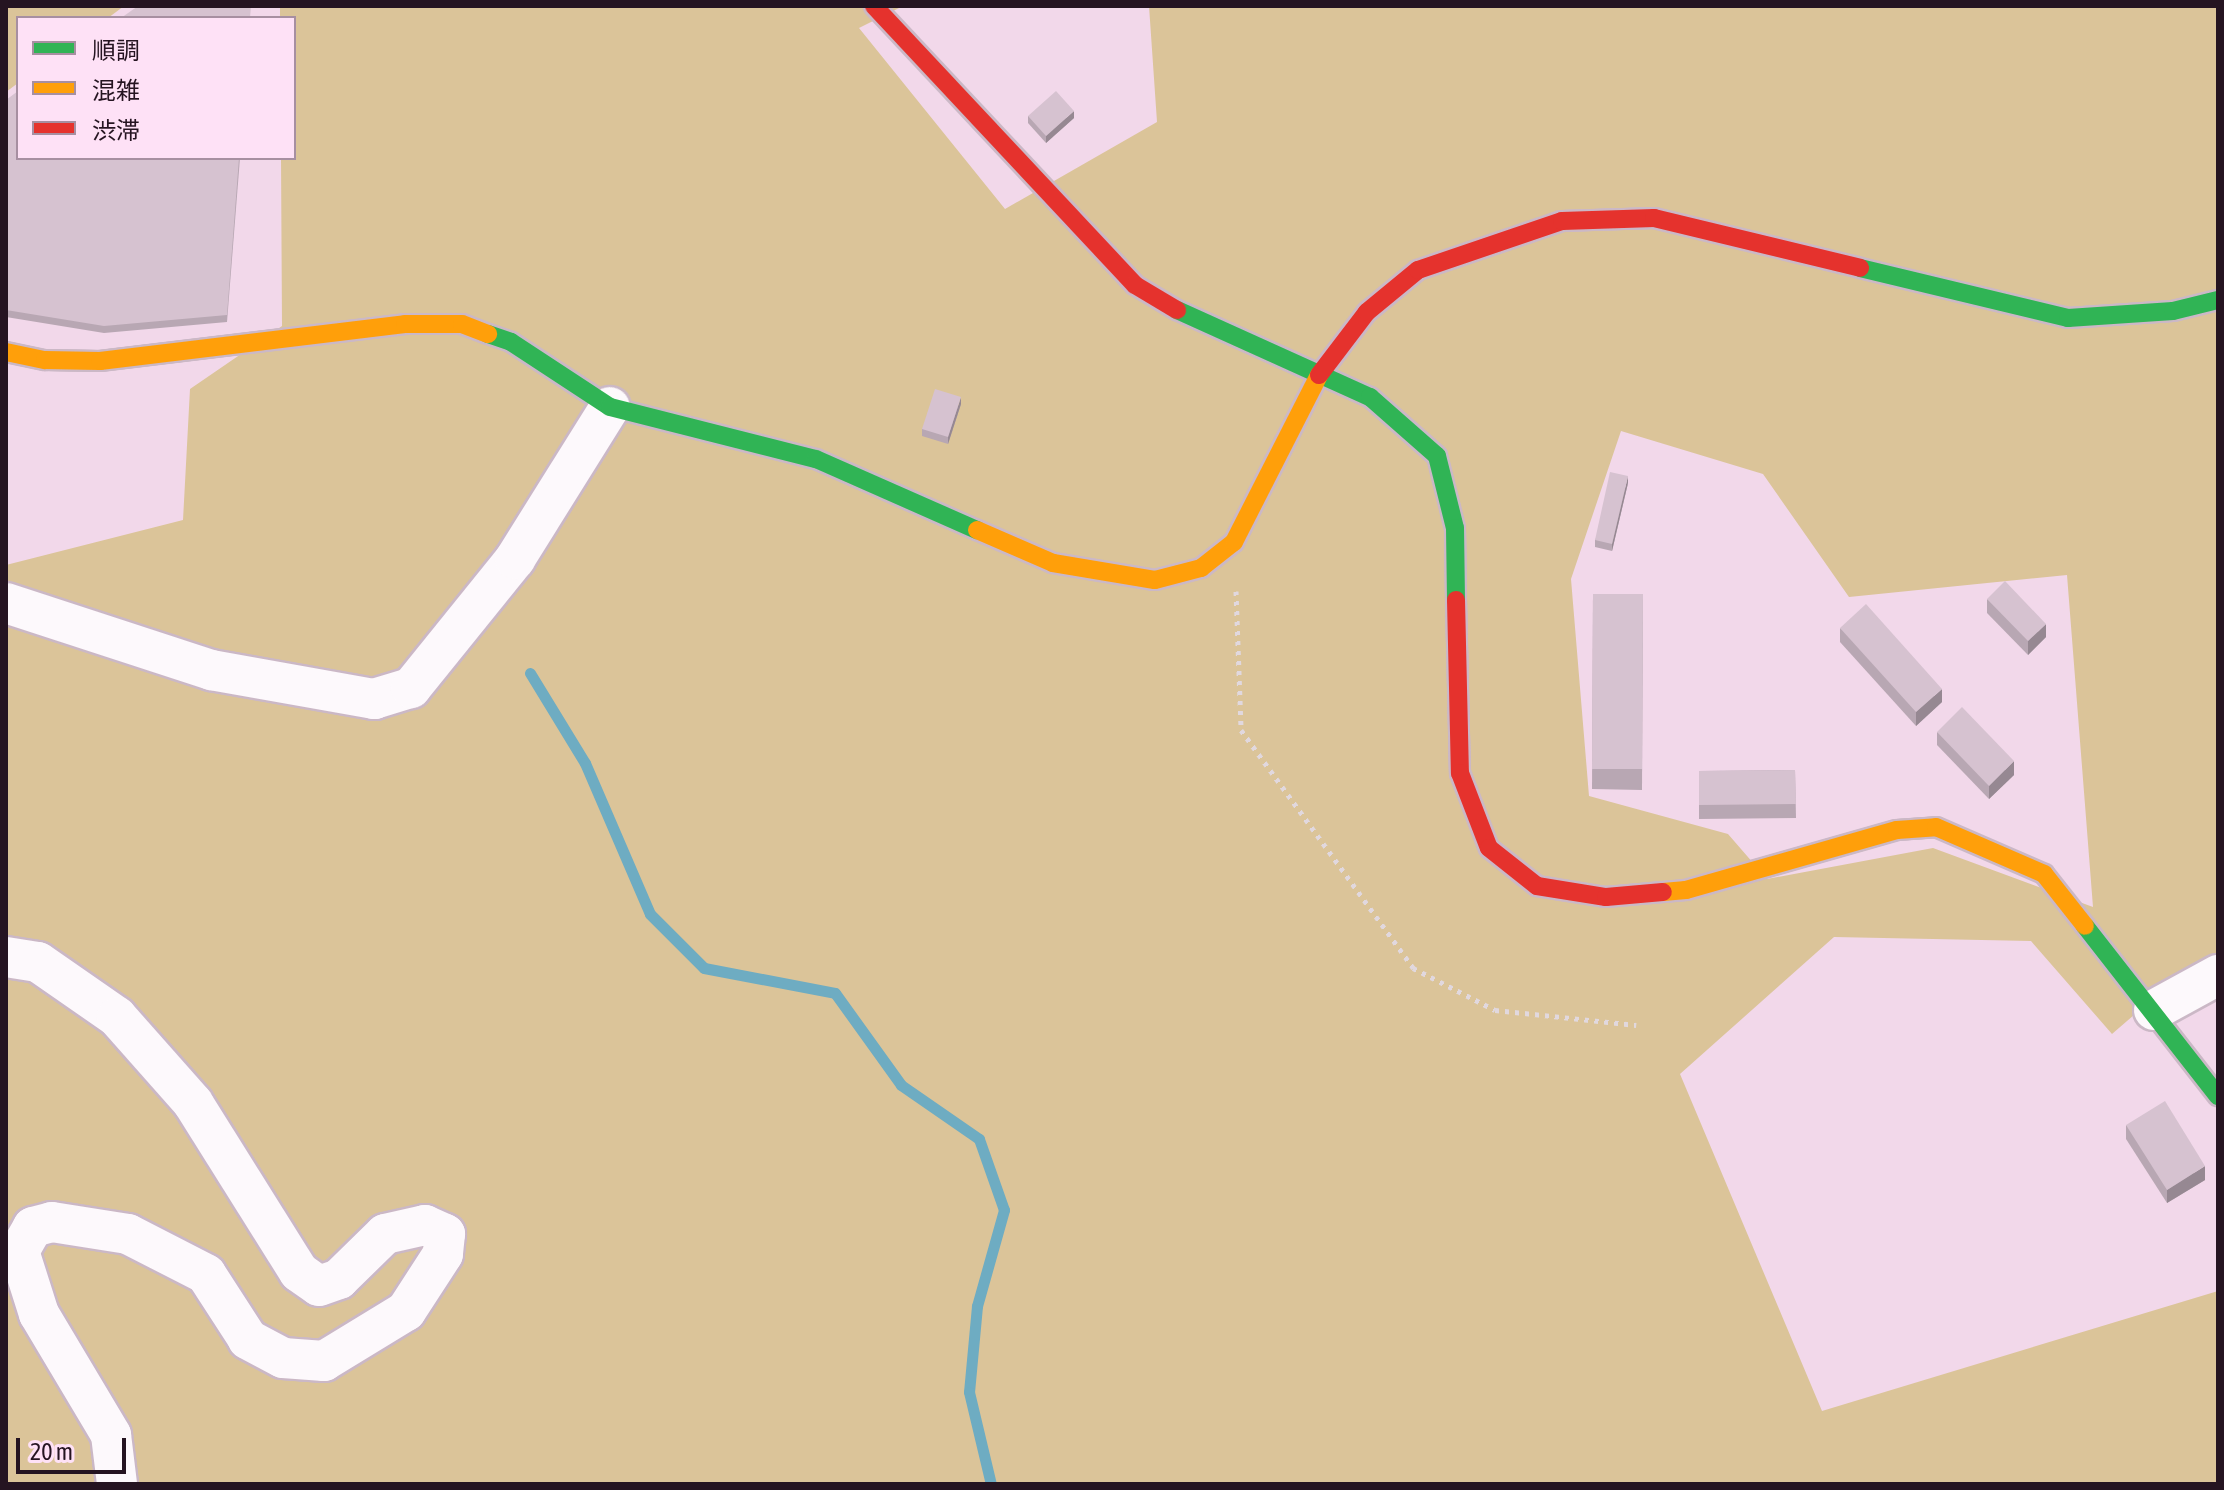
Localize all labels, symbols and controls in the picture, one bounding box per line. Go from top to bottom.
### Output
legend [16,16,296,160]
text: 順調 [92,37,140,64]
text: 混雑 [92,77,140,104]
text: 渋滞 [92,117,140,144]
scale bar [20,1422,130,1472]
text: 20 m [30,1438,73,1465]

